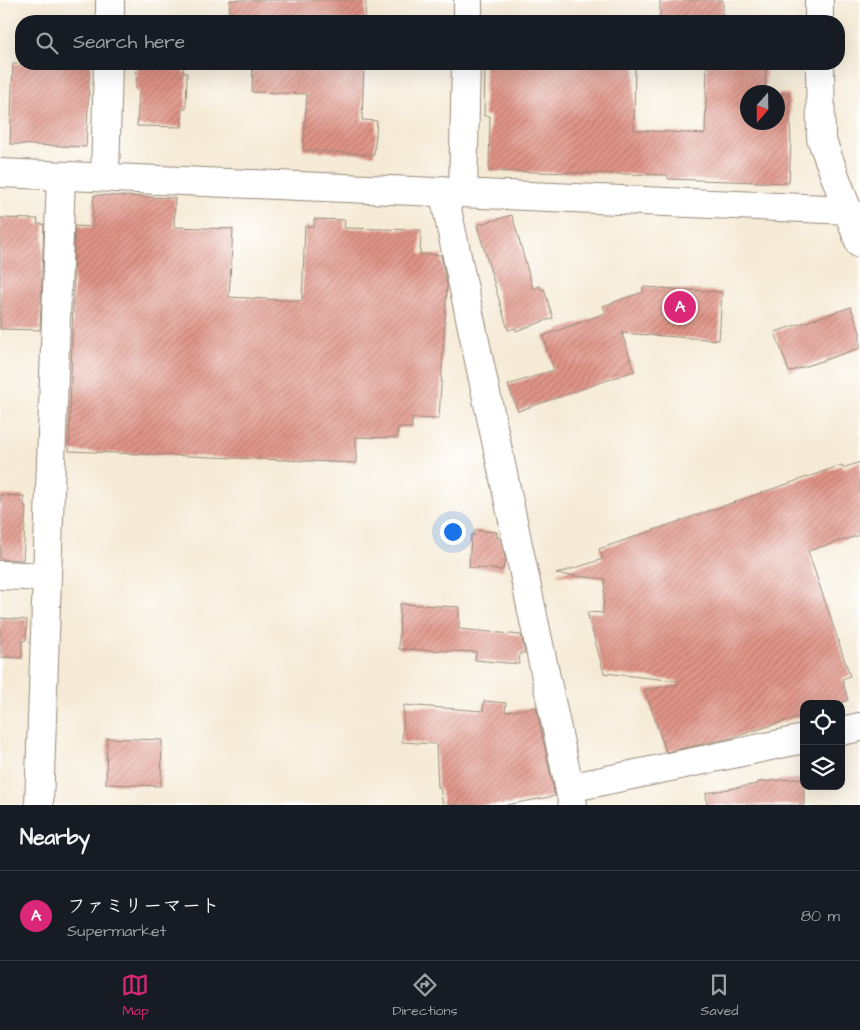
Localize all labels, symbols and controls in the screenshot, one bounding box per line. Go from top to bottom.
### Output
search box [15,15,845,70]
icon: search [33,29,61,57]
text: Search here [73,29,185,56]
north arrow [740,85,785,130]
pin: A [664,288,696,326]
your location [440,519,466,545]
map controls [800,700,845,790]
button: locate [800,700,845,745]
button: layers [800,745,845,790]
text: Nearby [20,823,90,852]
text: ファミリーマート [67,893,220,920]
text: A [31,905,41,927]
text: 80 m [801,905,840,927]
text: Supermarket [67,920,166,942]
tab: Map [121,971,149,1021]
tab: Directions [392,971,457,1021]
tab: Saved [700,971,739,1021]

